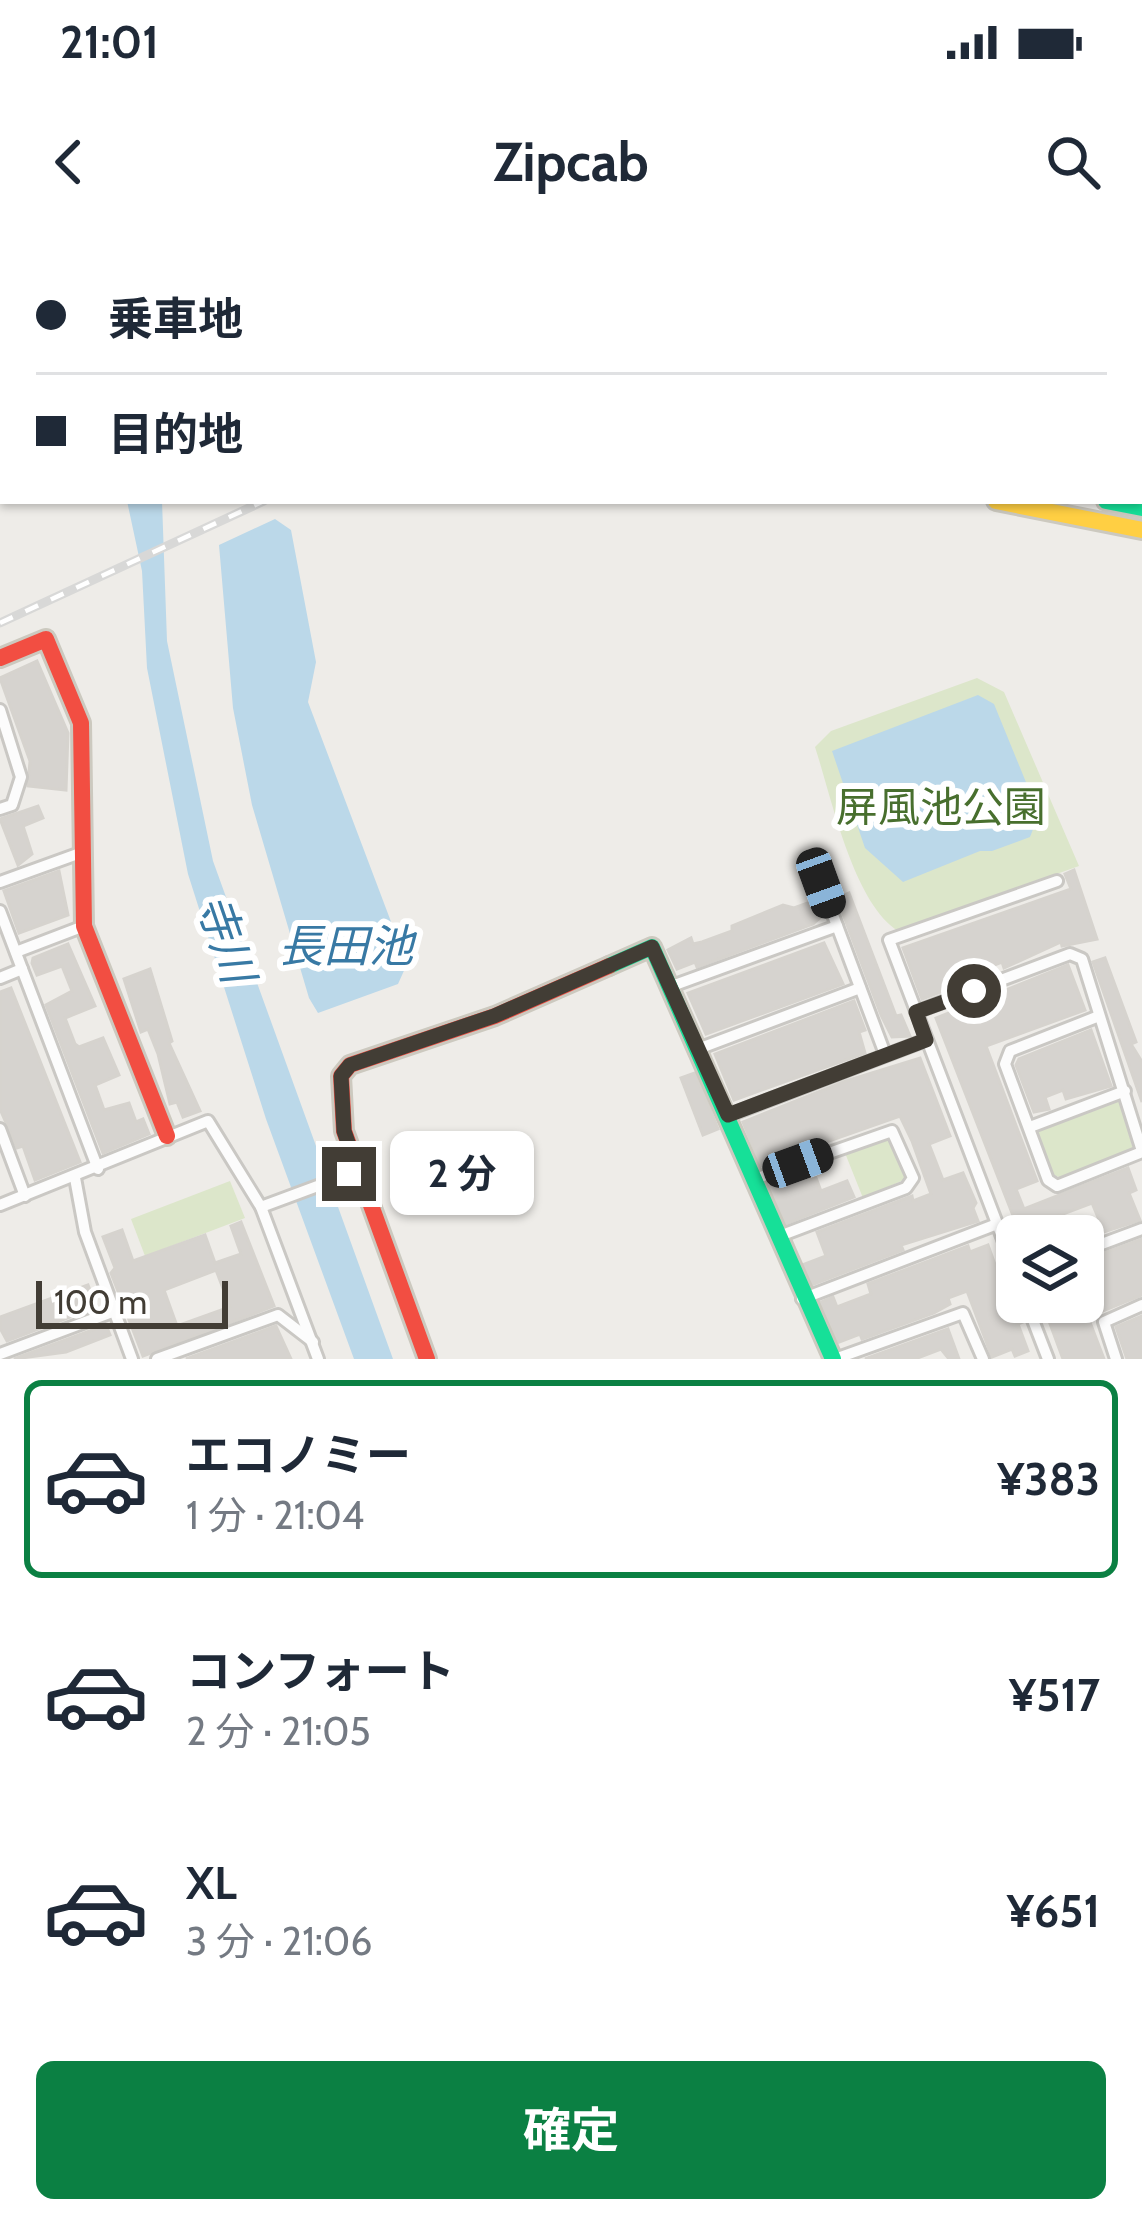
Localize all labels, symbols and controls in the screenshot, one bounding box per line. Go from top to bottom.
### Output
text: 21:01 [60,15,159,69]
icon: back [36,129,102,195]
text: Zipcab [493,129,649,195]
icon: search [1040,129,1106,195]
text: 乗車地 [108,292,243,346]
text: 目的地 [108,407,243,461]
park label: 屏風池公園 [836,781,1046,833]
car [792,843,850,923]
water label: 寺川 [186,887,267,993]
water label: 長田池 [278,919,417,973]
route start [947,964,1001,1018]
callout: 2 分 [391,1132,535,1216]
car [758,1134,838,1192]
route end [322,1147,376,1201]
text: 2 分 [428,1149,496,1197]
map controls [996,1215,1104,1323]
button: layers [996,1215,1104,1323]
scale bar [36,1275,228,1328]
text: 100 m [54,1282,147,1322]
icon: car [42,1425,150,1533]
text: エコノミー [186,1428,411,1482]
text: ¥383 [997,1452,1100,1506]
text: 1 分 · 21:04 [186,1491,364,1539]
icon: car [42,1641,150,1749]
text: コンフォート [186,1644,455,1698]
text: ¥517 [1009,1668,1100,1722]
text: 2 分 · 21:05 [186,1707,371,1755]
text: XL [186,1856,237,1910]
icon: car [42,1857,150,1965]
text: ¥651 [1007,1884,1100,1938]
text: 3 分 · 21:06 [186,1917,372,1965]
button: 確定 [36,2061,1106,2199]

